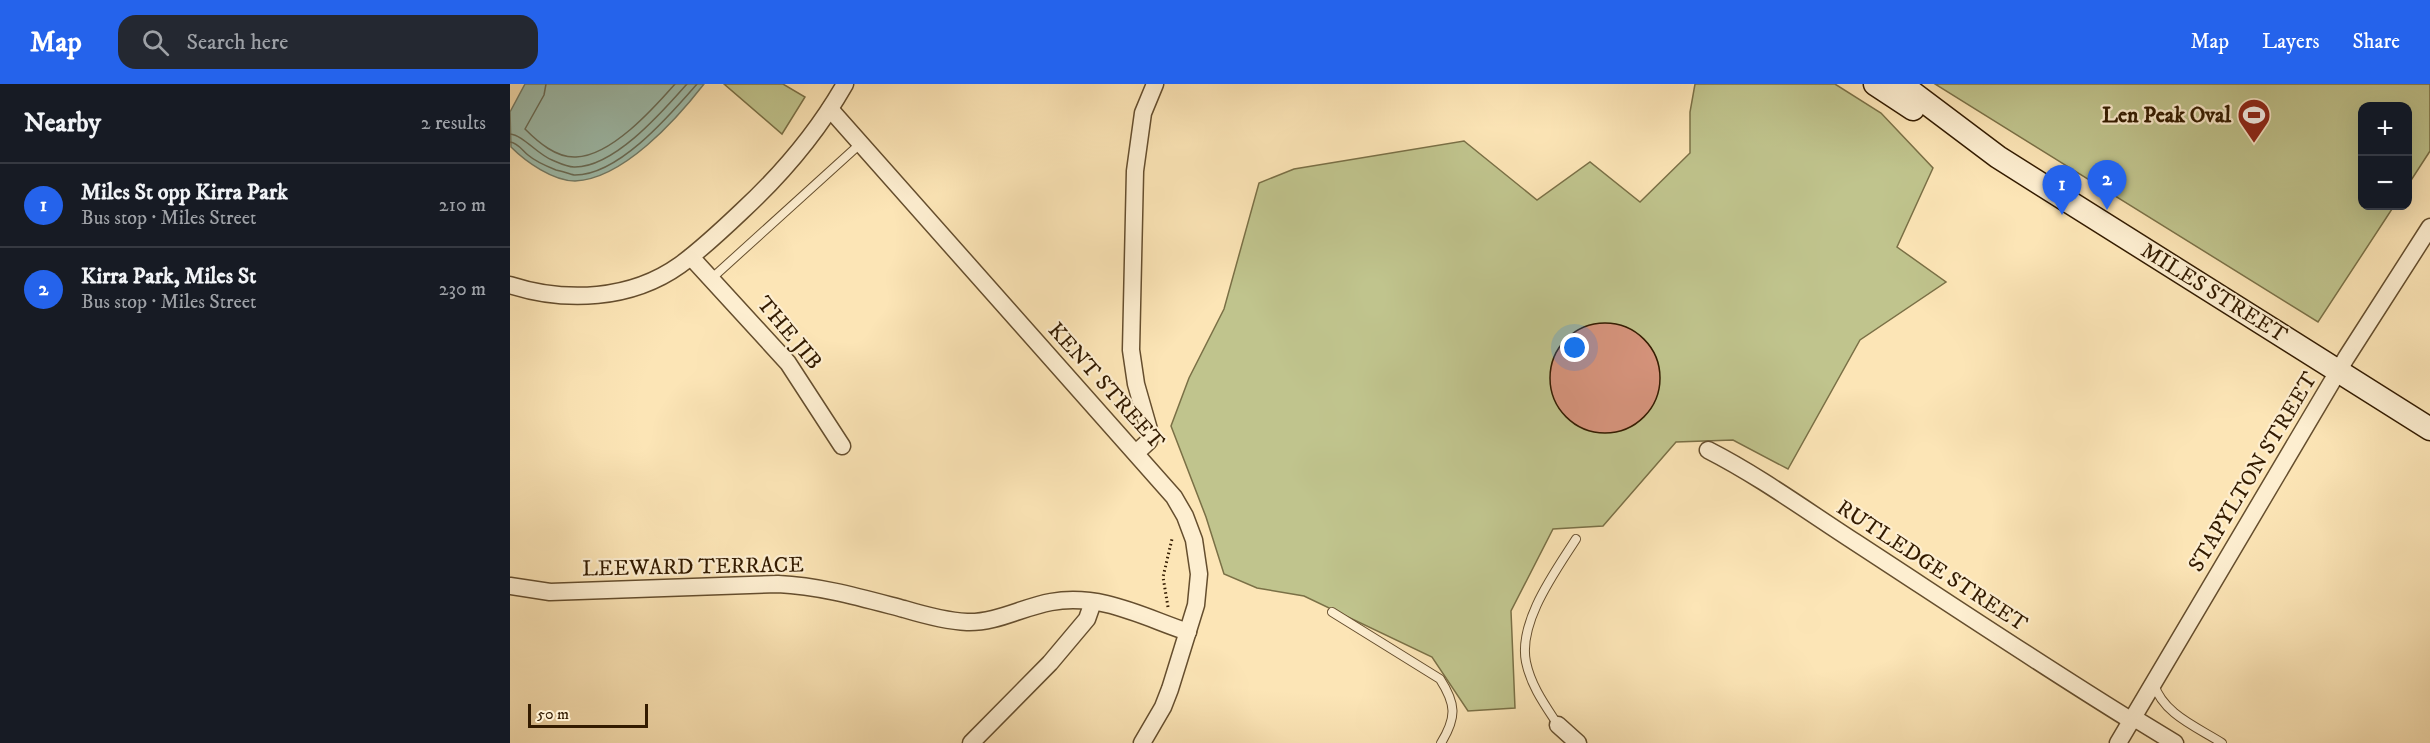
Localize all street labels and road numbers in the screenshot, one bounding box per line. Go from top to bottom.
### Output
street label: MILES STREET [2136,237,2292,349]
street label: THE JIB [751,291,827,375]
street label: KENT STREET [1042,317,1170,455]
street label: STAPYLTON STREET [2183,367,2323,577]
street label: RUTLEDGE STREET [1831,494,2033,638]
street label: LEEWARD TERRACE [582,552,804,582]

